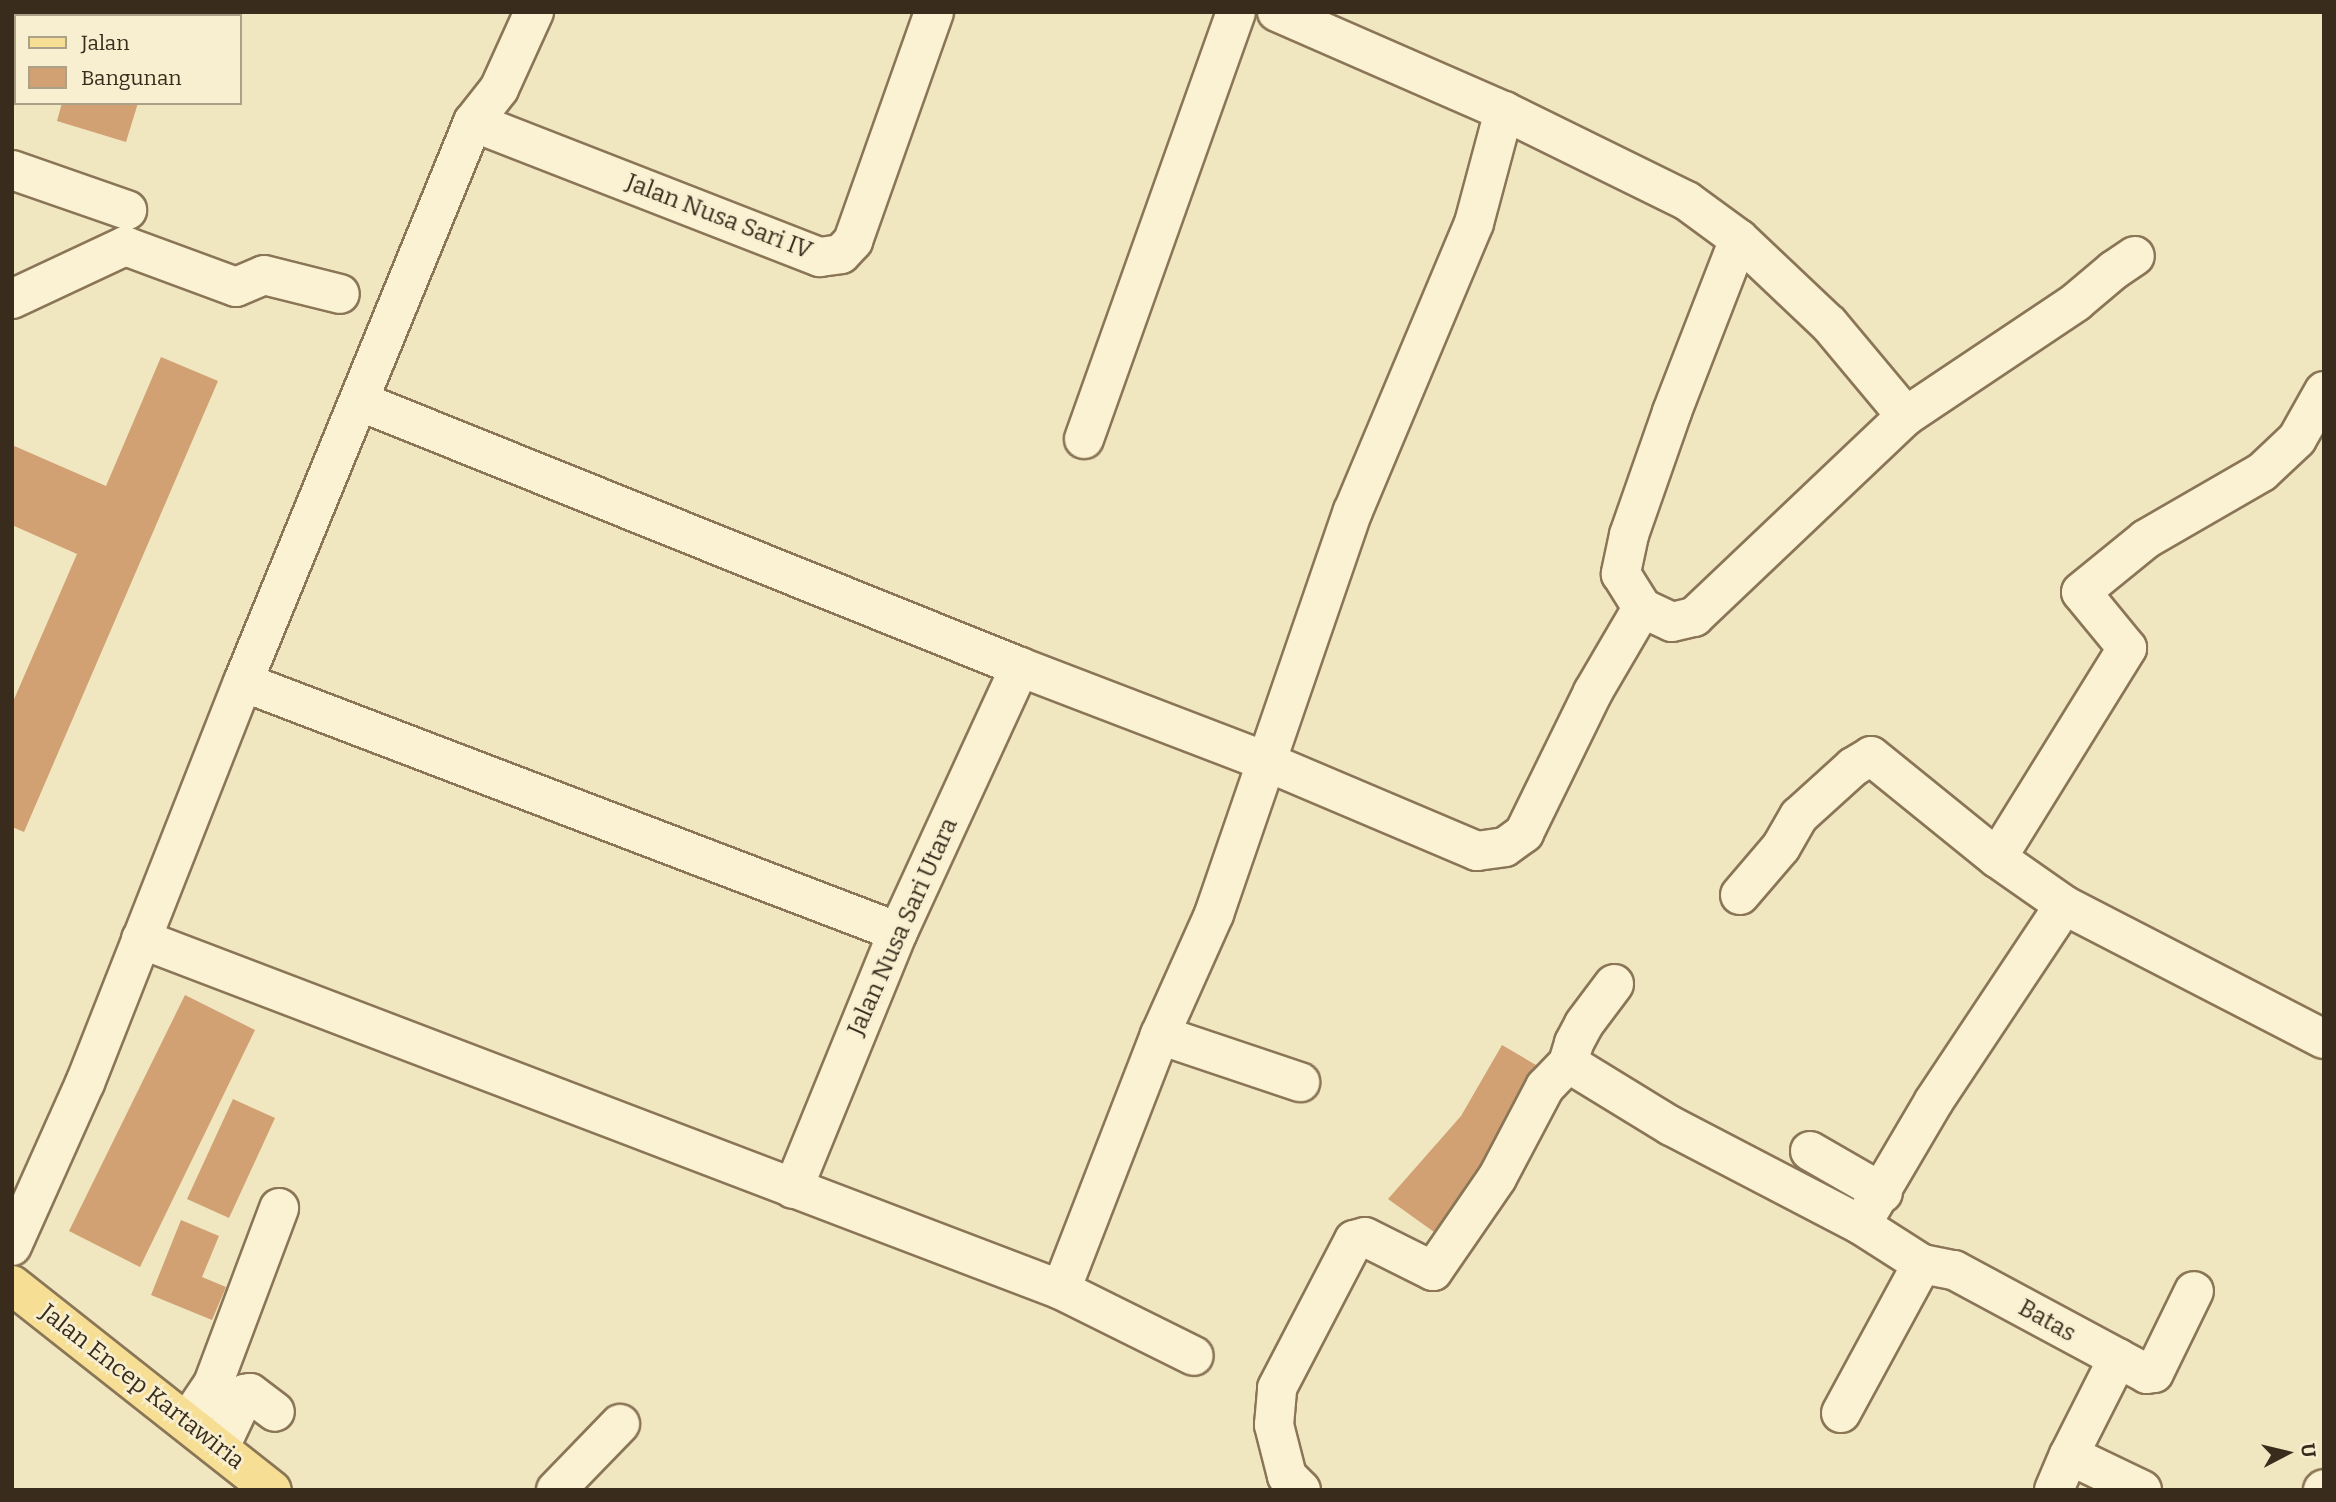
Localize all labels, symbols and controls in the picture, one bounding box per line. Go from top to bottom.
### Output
legend [14,14,242,105]
text: Jalan [81,30,130,56]
text: Bangunan [81,65,182,91]
street label: Jalan Nusa Sari IV [622,168,816,266]
street label: Jalan Nusa Sari Utara [842,814,964,1040]
street label: Batas [2013,1294,2081,1348]
street label: Jalan Encep Kartawiria [34,1298,250,1476]
north arrow [2252,1418,2322,1488]
text: U [2296,1442,2321,1459]

